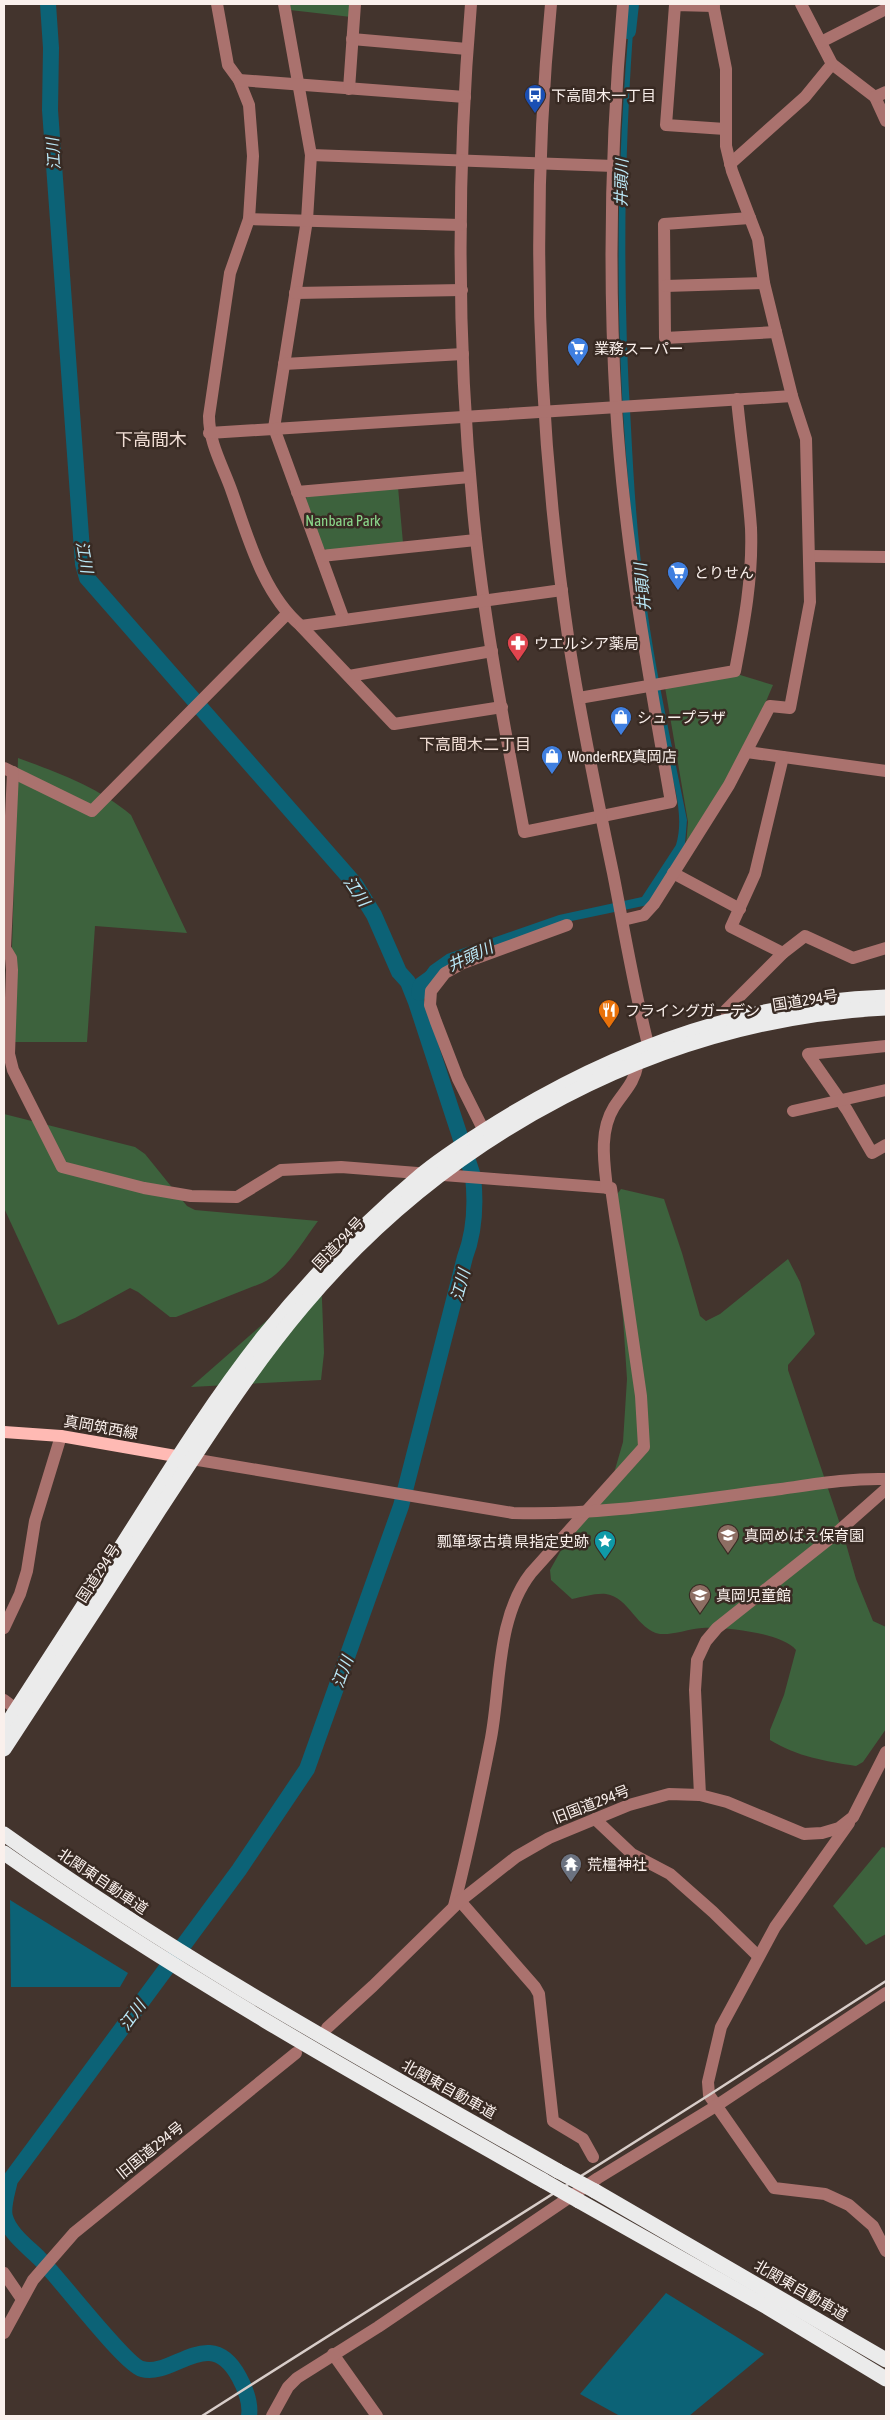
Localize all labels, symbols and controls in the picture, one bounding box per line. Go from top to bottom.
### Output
bus stop icon: 下高間木一丁目 [523,83,547,114]
place label: 下高間木一丁目 [551,87,656,104]
water label: 江川 [43,135,63,171]
water label: 井頭川 [612,157,630,207]
supermarket icon: 業務スーパー [566,336,590,367]
place label: 業務スーパー [594,340,684,357]
district label: 下高間木 [115,429,187,450]
park label: Nanbara Park [305,512,381,529]
water label: 江川 [73,540,97,576]
water label: 井頭川 [631,560,653,612]
supermarket icon: とりせん [666,560,690,591]
place label: とりせん [694,564,754,581]
pharmacy icon: ウエルシア薬局 [506,631,530,662]
place label: ウエルシア薬局 [534,635,639,652]
shop icon: シュープラザ [609,705,633,736]
place label: シュープラザ [637,709,726,726]
district label: 下高間木二丁目 [419,735,531,753]
shop icon: WonderREX真岡店 [540,744,564,775]
place label: WonderREX真岡店 [568,748,677,765]
water label: 江川 [340,873,375,911]
water label: 井頭川 [444,937,497,974]
street label: 国道294号 [771,986,839,1014]
restaurant icon: フライングガーデン [597,998,621,1029]
place label: フライングガーデン [625,1002,760,1019]
street label: 国道294号 [309,1213,367,1273]
water label: 江川 [447,1265,473,1303]
street label: 真岡筑西線 [63,1412,139,1442]
school or university icon: 真岡めばえ保育園 [716,1523,740,1554]
place label: 真岡めばえ保育園 [744,1527,864,1544]
place icon: 瓢箪塚古墳 県指定史跡 [593,1529,617,1560]
place label: 瓢箪塚古墳 県指定史跡 [437,1533,589,1550]
street label: 国道294号 [73,1541,123,1605]
school or university icon: 真岡児童館 [688,1583,712,1614]
place label: 真岡児童館 [716,1587,791,1604]
water label: 江川 [328,1652,357,1690]
street label: 旧国道294号 [550,1782,632,1826]
street label: 北関東自動車道 [55,1845,151,1917]
temple icon: 荒橿神社 [559,1852,583,1883]
place label: 荒橿神社 [587,1856,647,1873]
water label: 江川 [115,1995,150,2033]
street label: 北関東自動車道 [399,2056,499,2122]
street label: 旧国道294号 [113,2118,187,2182]
street label: 北関東自動車道 [751,2256,851,2324]

